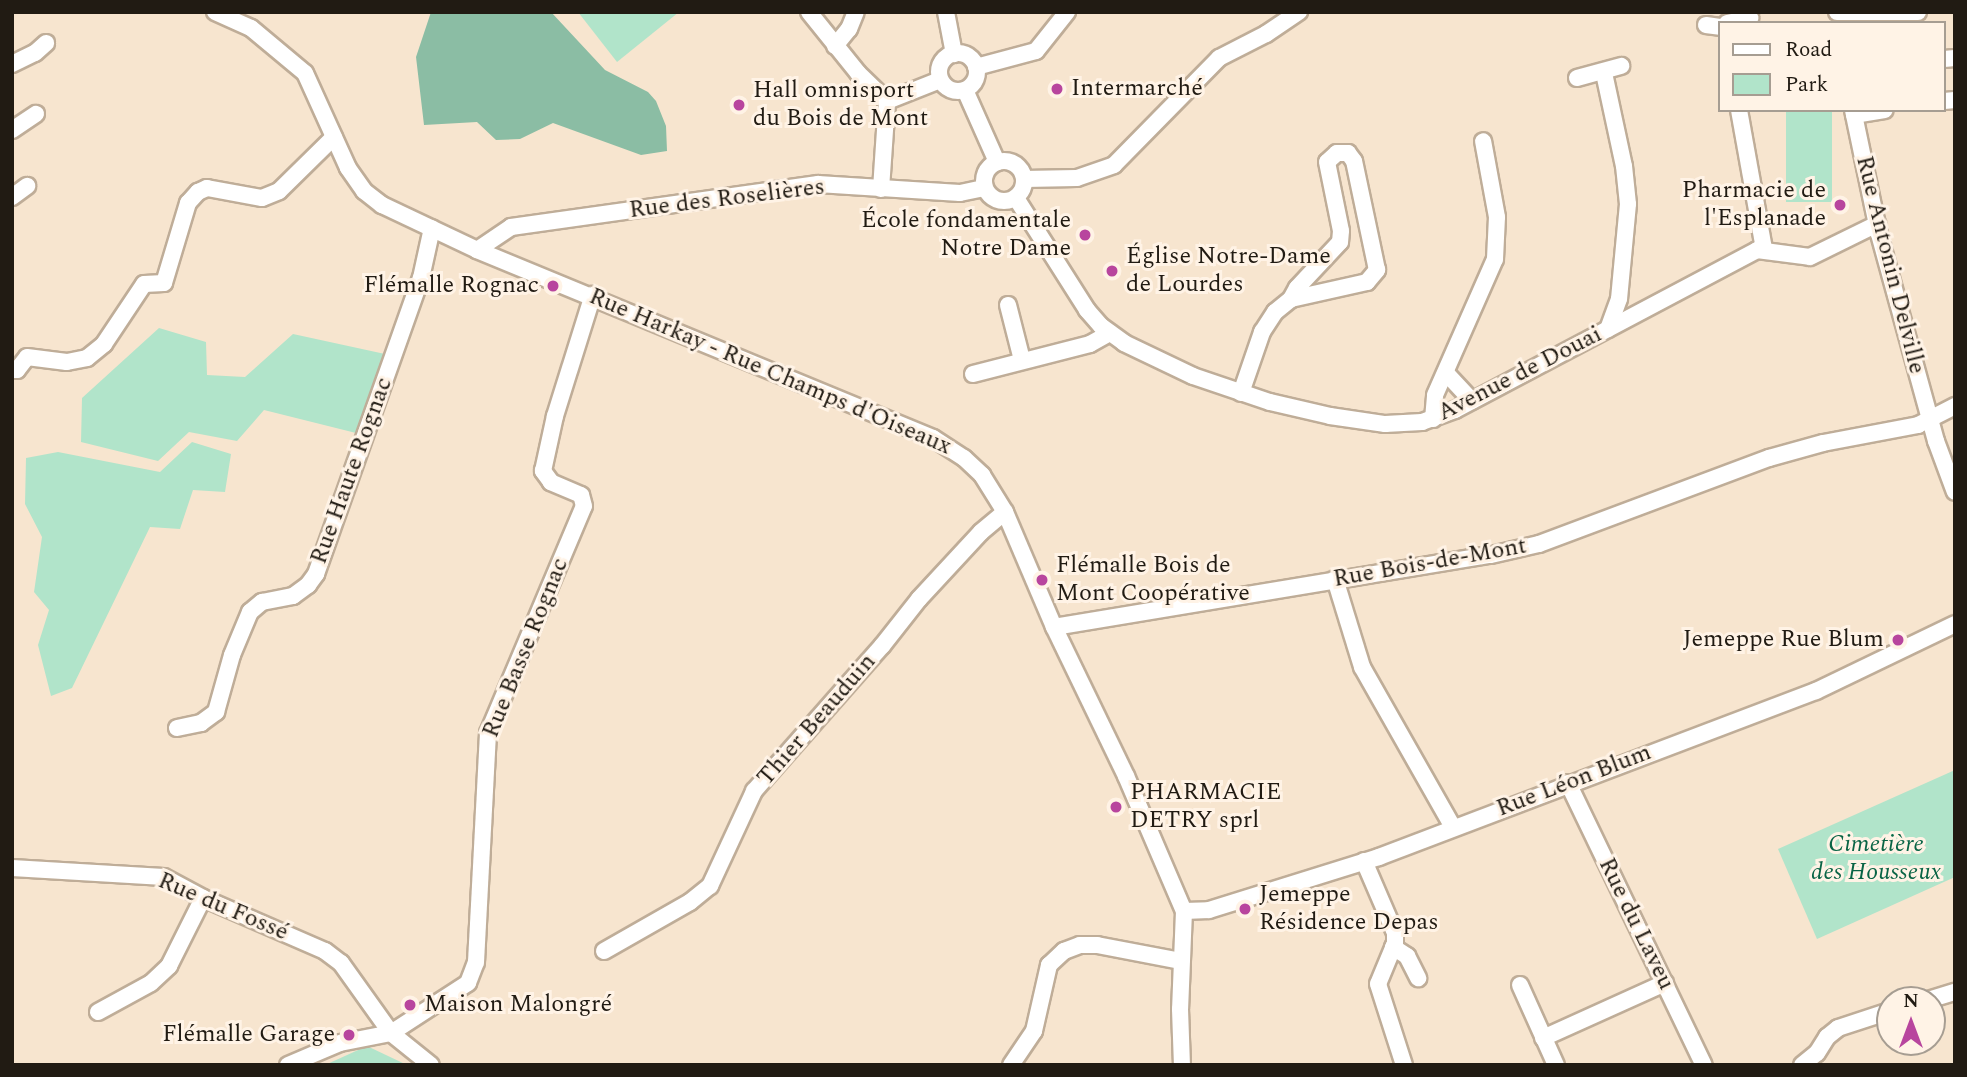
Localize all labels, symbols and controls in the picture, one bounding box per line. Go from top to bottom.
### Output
legend [1718,21,1946,112]
text: Road [1785,34,1832,66]
text: Park [1785,69,1828,101]
place label: Intermarché [1071,75,1203,103]
place label: Hall omnisport du Bois de Mont [753,77,928,133]
marker: Intermarché [1049,81,1065,97]
marker: Hall omnisport du Bois de Mont [731,97,747,113]
street label: Rue Antonin Delville [1849,153,1931,377]
street label: Rue des Roselières [628,173,826,225]
place label: Pharmacie de l'Esplanade [1682,177,1826,233]
marker: Pharmacie de l'Esplanade [1832,197,1848,213]
place label: École fondamentale Notre Dame [861,207,1071,263]
marker: École fondamentale Notre Dame [1077,227,1093,243]
place label: Église Notre-Dame de Lourdes [1126,243,1331,299]
marker: Église Notre-Dame de Lourdes [1104,263,1120,279]
place label: Flémalle Rognac [363,272,539,300]
marker: Flémalle Rognac [545,278,561,294]
street label: Rue Harkay - Rue Champs d'Oiseaux [584,282,956,462]
street label: Avenue de Douai [1433,320,1607,428]
street label: Rue Haute Rognac [305,374,399,568]
street label: Rue Bois-de-Mont [1331,532,1529,594]
place label: Flémalle Bois de Mont Coopérative [1056,552,1250,608]
street label: Rue Basse Rognac [477,554,575,742]
marker: Flémalle Bois de Mont Coopérative [1034,572,1050,588]
place label: Jemeppe Rue Blum [1683,626,1884,654]
marker: Jemeppe Rue Blum [1890,632,1906,648]
street label: Thier Beauduin [752,648,882,792]
street label: Rue Léon Blum [1493,738,1655,824]
place label: PHARMACIE DETRY sprl [1130,779,1281,835]
marker: PHARMACIE DETRY sprl [1108,799,1124,815]
park label: Cimetière des Housseux [1811,831,1941,887]
street label: Rue du Laveu [1592,853,1680,995]
street label: Rue du Fossé [153,867,293,947]
place label: Jemeppe Résidence Depas [1259,881,1439,937]
marker: Jemeppe Résidence Depas [1237,901,1253,917]
north arrow [1876,986,1946,1056]
text: N [1903,987,1919,1016]
place label: Maison Malongré [424,991,612,1019]
marker: Maison Malongré [402,997,418,1013]
place label: Flémalle Garage [162,1021,335,1049]
marker: Flémalle Garage [341,1027,357,1043]

